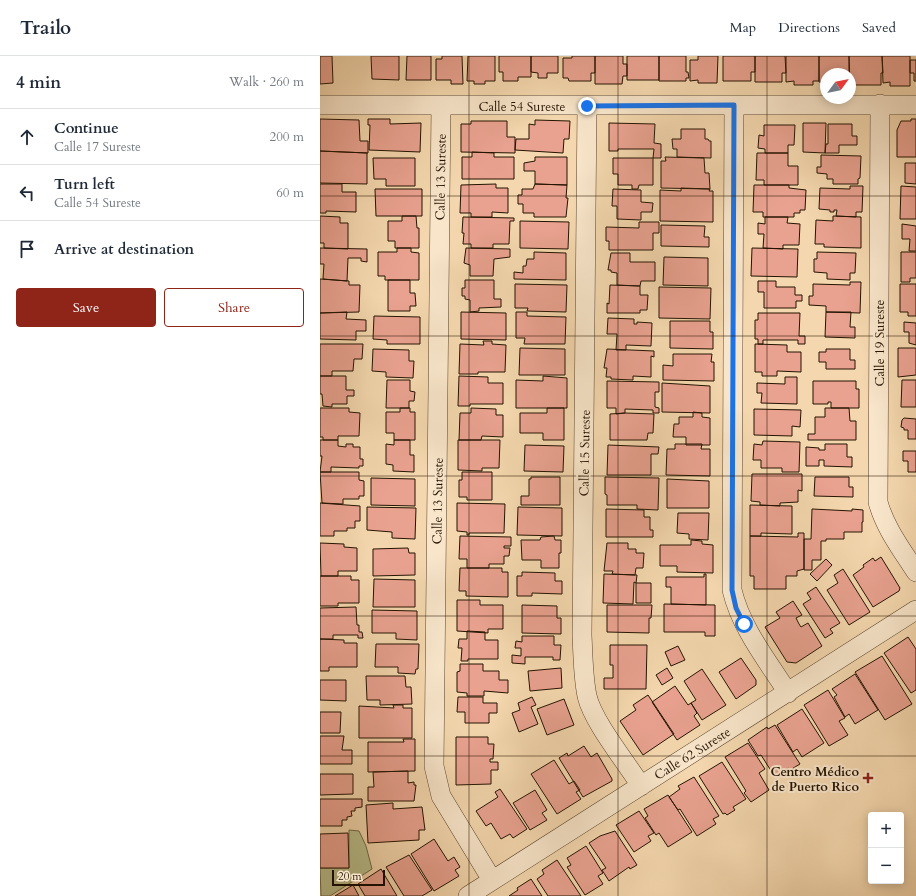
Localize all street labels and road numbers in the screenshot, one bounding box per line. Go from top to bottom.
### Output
street label: Calle 54 Sureste [478,98,566,116]
street label: Calle 13 Sureste [431,133,451,221]
street label: Calle 19 Sureste [871,299,889,387]
street label: Calle 15 Sureste [575,409,595,497]
street label: Calle 13 Sureste [428,457,448,545]
street label: Calle 62 Sureste [651,723,734,785]

